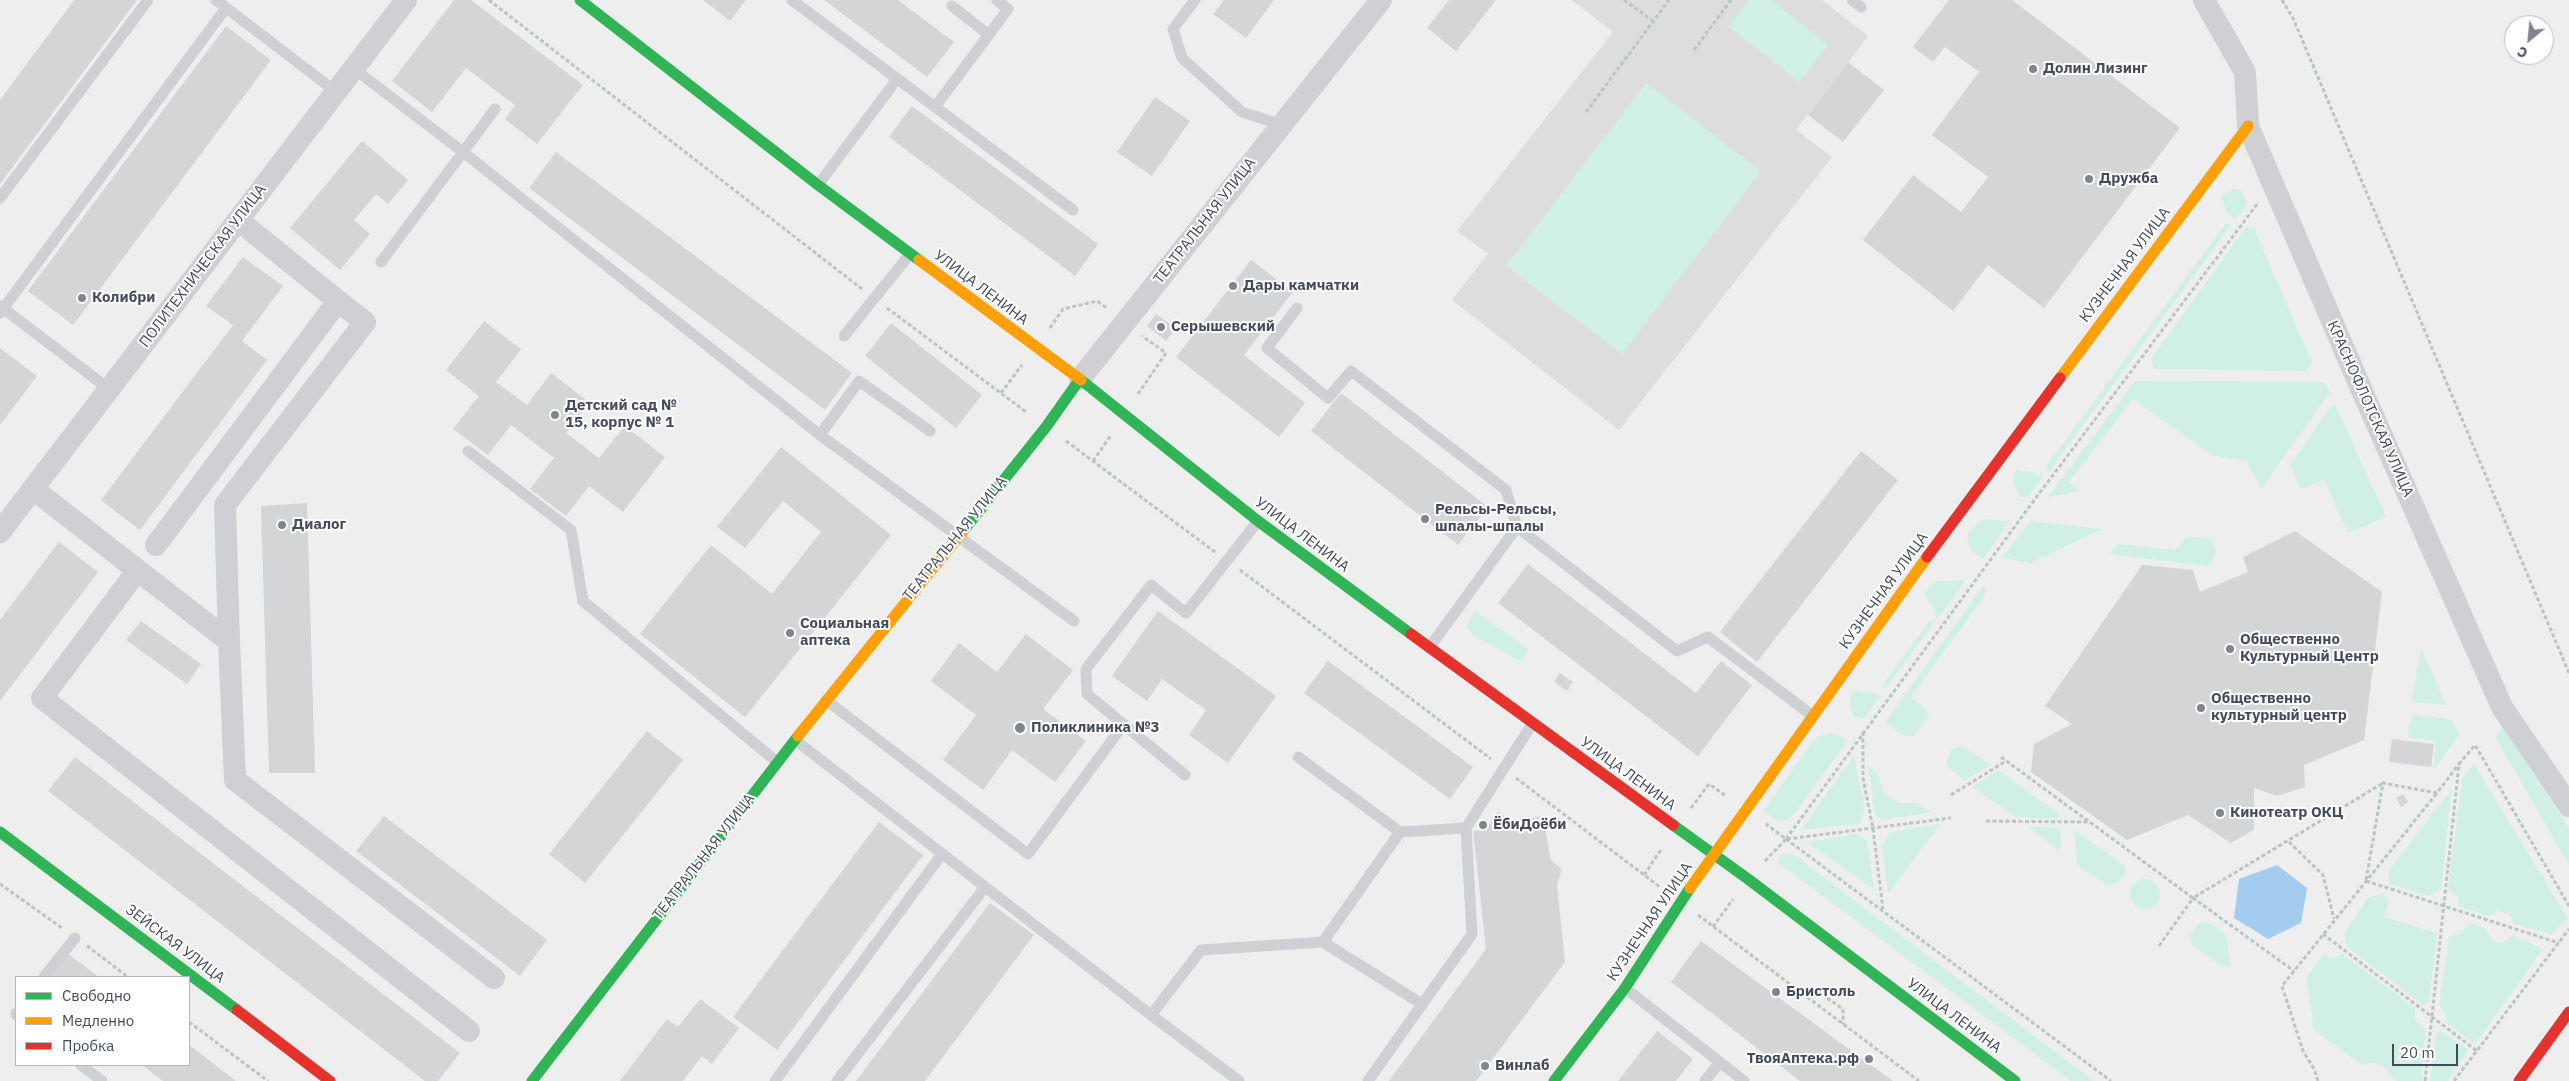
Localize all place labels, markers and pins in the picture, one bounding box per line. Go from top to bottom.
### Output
place label: Долин Лизинг [2043,60,2148,78]
marker: Долин Лизинг [2027,63,2039,75]
place label: Дружба [2099,170,2158,188]
marker: Дружба [2083,173,2095,185]
place label: Дары камчатки [1243,277,1359,295]
marker: Дары камчатки [1227,280,1239,292]
place label: Колибри [92,289,155,307]
marker: Колибри [76,292,88,304]
place label: Серышевский [1171,318,1275,336]
marker: Серышевский [1155,321,1167,333]
place label: Детский сад № 15, корпус № 1 [565,397,677,432]
marker: Детский сад № 15, корпус № 1 [549,409,561,421]
place label: Рельсы-Рельсы, шпалы-шпалы [1435,501,1557,536]
marker: Рельсы-Рельсы, шпалы-шпалы [1419,513,1431,525]
place label: Диалог [292,516,346,534]
marker: Диалог [276,519,288,531]
place label: Социальная аптека [800,615,889,650]
marker: Социальная аптека [784,627,796,639]
place label: Общественно Культурный Центр [2240,631,2379,666]
marker: Общественно Культурный Центр [2224,643,2236,655]
place label: Общественно культурный центр [2211,690,2347,725]
marker: Общественно культурный центр [2195,702,2207,714]
place label: Поликлиника №3 [1031,719,1160,737]
marker: Поликлиника №3 [1013,721,1027,735]
place label: Кинотеатр ОКЦ [2230,804,2343,822]
marker: Кинотеатр ОКЦ [2214,807,2226,819]
place label: ЁбиДоёби [1493,816,1566,834]
marker: ЁбиДоёби [1477,819,1489,831]
place label: Бристоль [1786,983,1855,1001]
marker: Бристоль [1770,986,1782,998]
place label: ТвояАптека.рф [1747,1050,1859,1068]
marker: ТвояАптека.рф [1863,1053,1875,1065]
place label: Винлаб [1495,1057,1550,1075]
marker: Винлаб [1479,1060,1491,1072]

